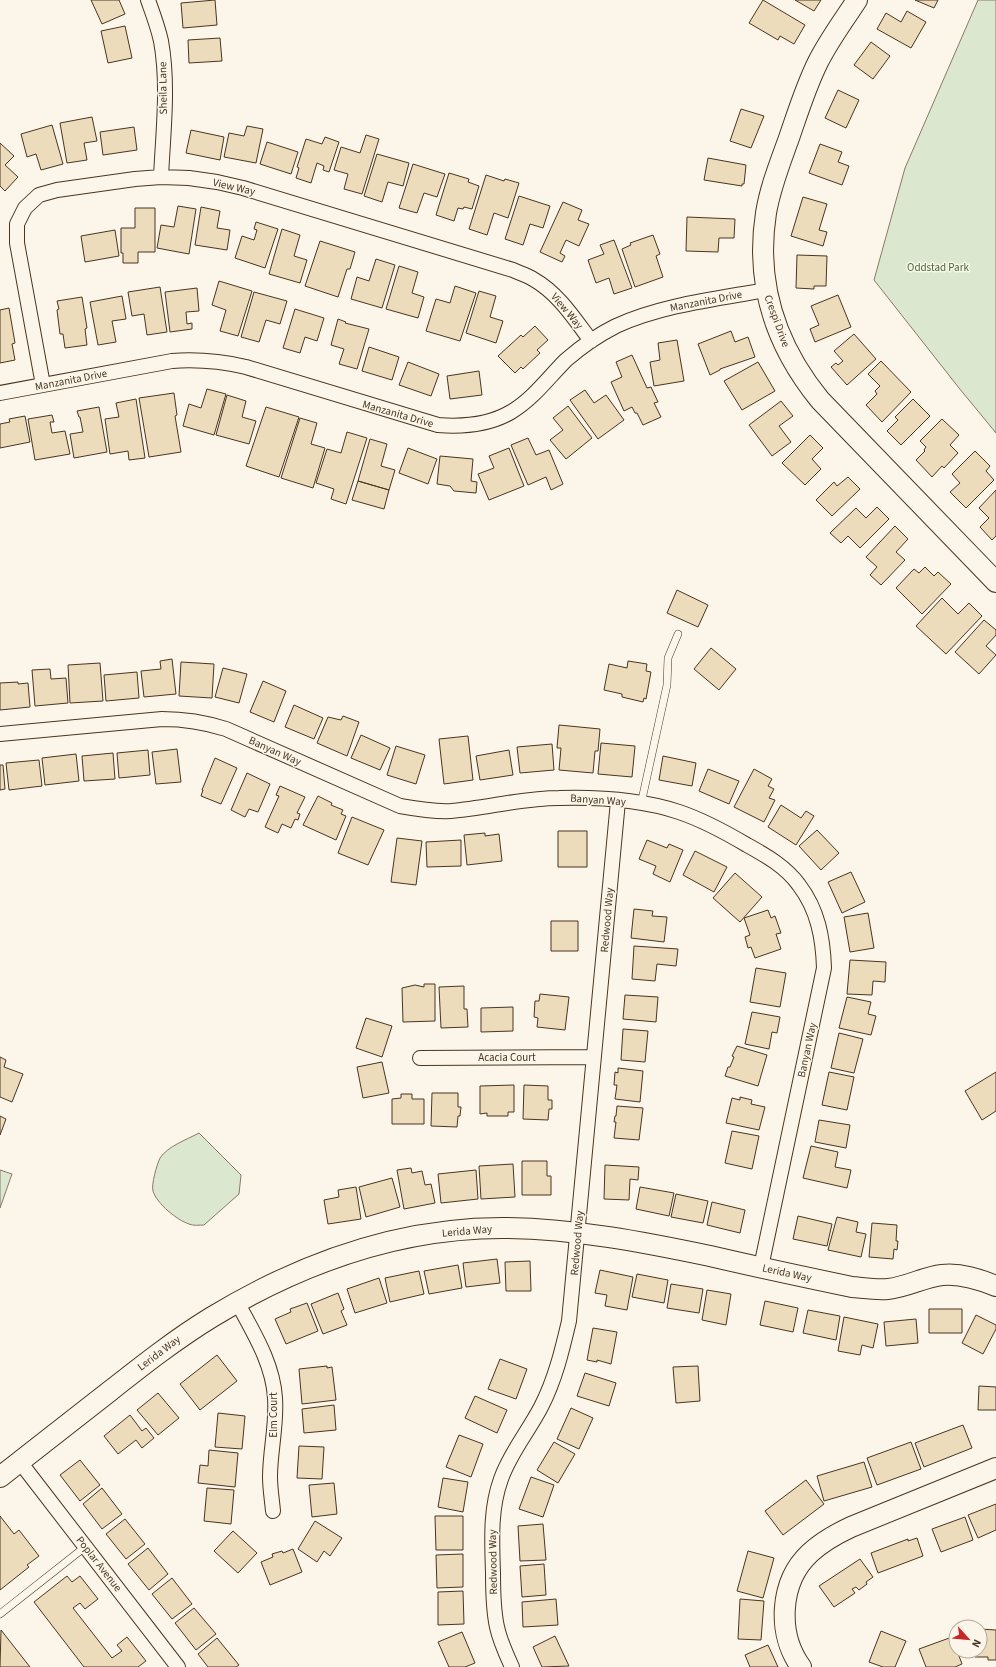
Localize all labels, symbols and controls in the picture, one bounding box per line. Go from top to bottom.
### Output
street label: Sheila Lane [155,61,171,115]
street label: View Way [211,175,257,199]
park label: Oddstad Park [907,260,969,275]
street label: Manzanita Drive [669,287,744,315]
street label: View Way [547,290,587,332]
street label: Crespi Drive [761,293,794,350]
street label: Manzanita Drive [34,366,109,394]
street label: Manzanita Drive [361,397,436,431]
street label: Banyan Way [246,733,304,769]
street label: Banyan Way [570,791,626,809]
street label: Redwood Way [597,887,617,953]
street label: Banyan Way [794,1021,820,1079]
street label: Acacia Court [478,1050,536,1065]
street label: Redwood Way [567,1210,587,1276]
street label: Lerida Way [441,1221,493,1241]
street label: Lerida Way [761,1260,813,1286]
street label: Lerida Way [134,1332,184,1374]
street label: Elm Court [266,1392,281,1438]
street label: Redwood Way [485,1529,501,1595]
street label: Poplar Avenue [73,1533,126,1595]
north arrow [948,1619,988,1659]
text: N [968,1637,985,1650]

